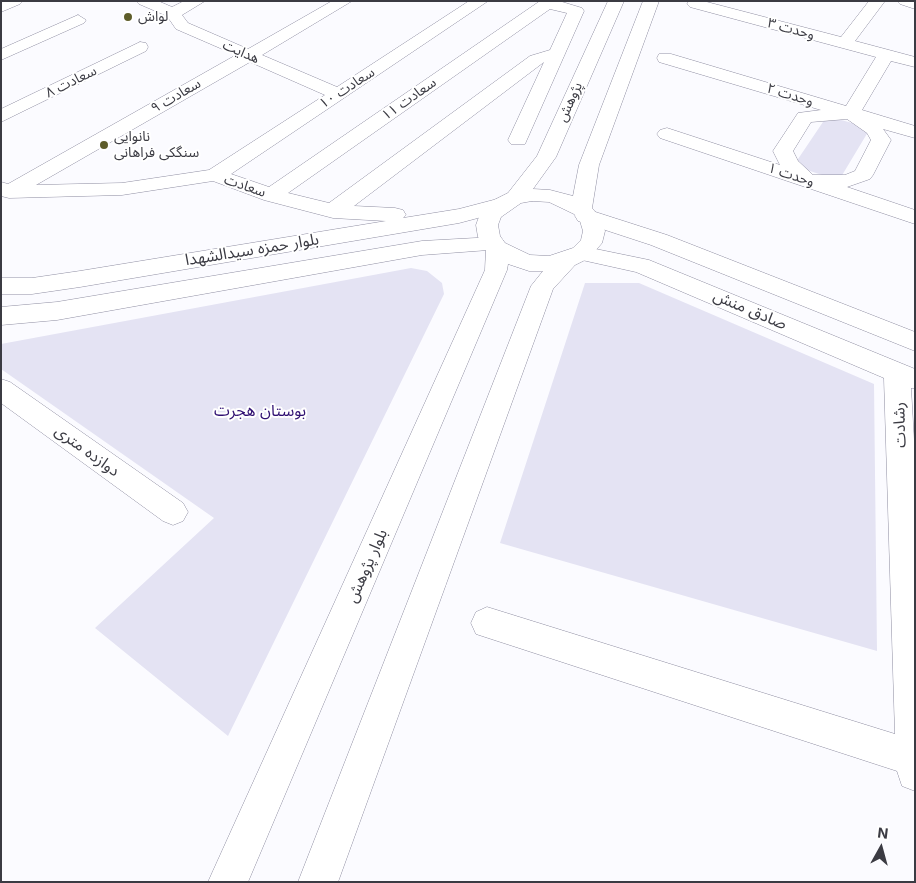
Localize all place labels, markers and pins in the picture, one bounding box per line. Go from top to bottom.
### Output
place label: لواش [138,9,169,25]
marker: لواش [122,11,134,23]
place label: نانوایی سنگکی فراهانی [114,129,199,162]
marker: نانوایی سنگکی فراهانی [98,139,110,151]

